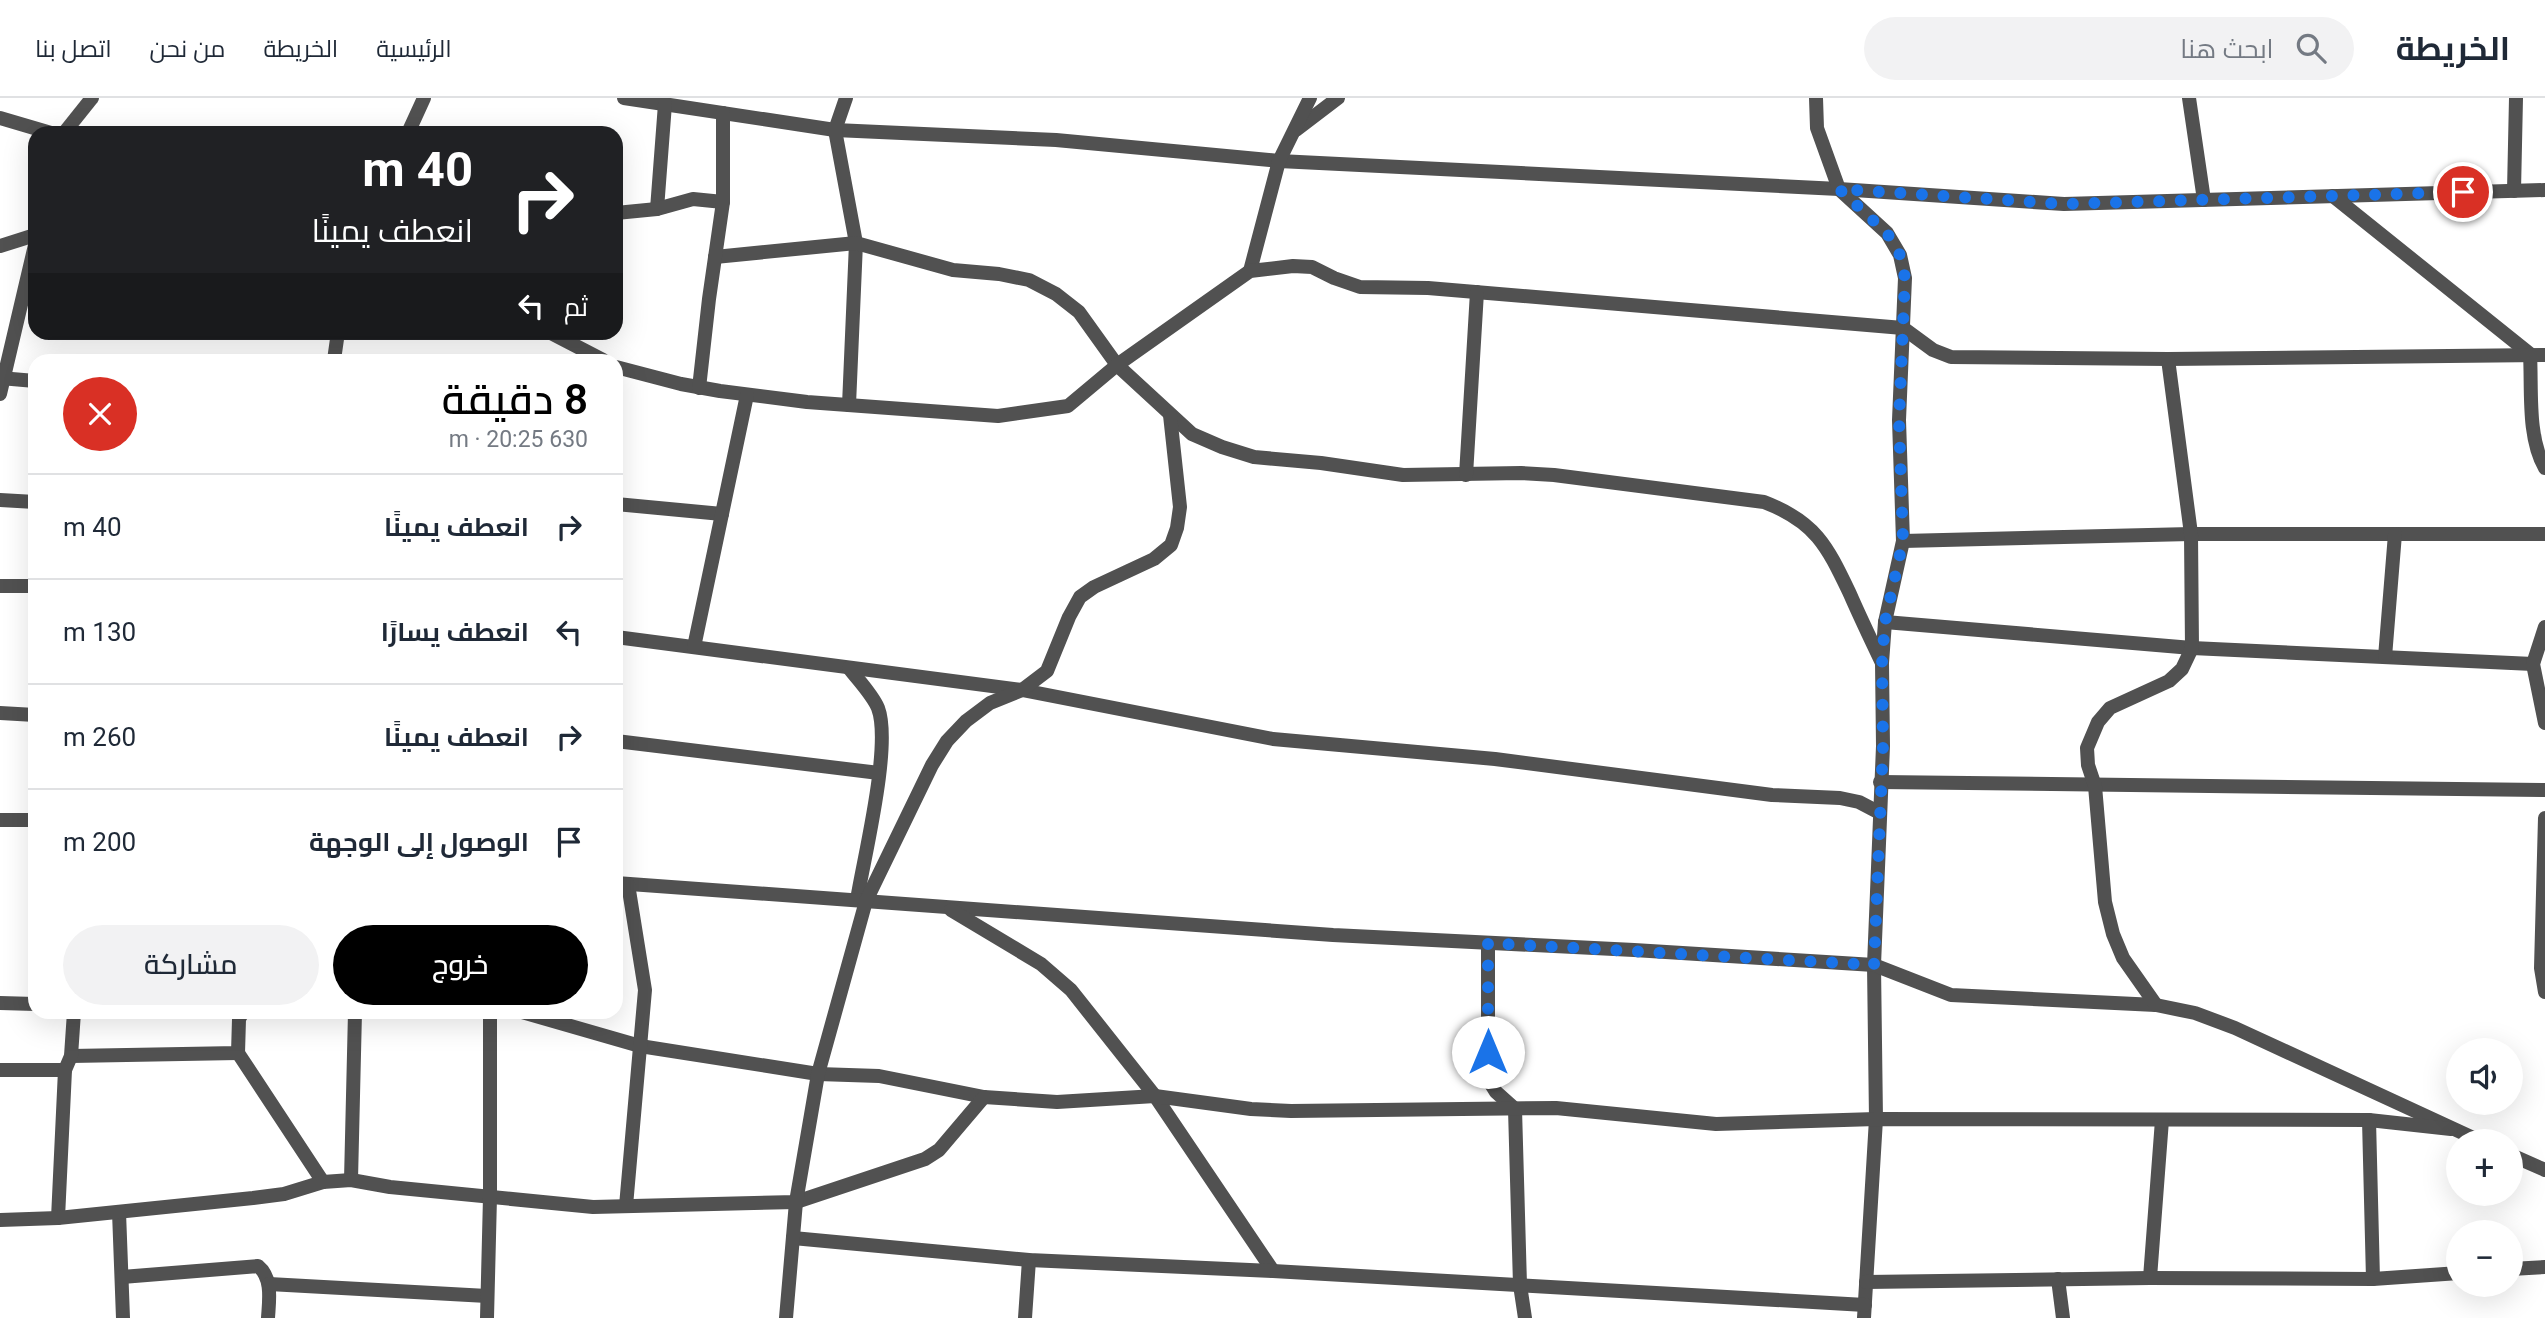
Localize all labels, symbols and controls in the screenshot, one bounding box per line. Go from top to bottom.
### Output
search box [1864,17,2354,80]
icon: search [2292,29,2330,67]
text: الخريطة [2396,29,2510,68]
text: ابحث هنا [2180,34,2274,64]
text: اتصل بنا [35,35,112,63]
text: من نحن [150,35,225,63]
text: الخريطة [263,35,338,63]
text: الرئيسية [376,35,452,63]
text: 40 m [362,141,473,198]
icon: right [497,154,588,245]
pin [2433,162,2493,222]
icon: arrive [2444,173,2482,211]
text: انعطف يمينًا [311,212,473,250]
icon: left [512,287,550,325]
text: ثم [564,292,588,322]
text: 8 دقيقة [442,375,588,424]
button: close [63,377,137,451]
text: 630 m · 20:25 [449,426,588,453]
icon: right [550,508,588,546]
text: 40 m [63,512,122,542]
text: انعطف يمينًا [384,512,529,542]
icon: left [550,613,588,651]
text: 130 m [63,617,136,647]
text: انعطف يسارًا [381,617,529,647]
icon: right [550,718,588,756]
text: 260 m [63,722,136,752]
text: انعطف يمينًا [384,722,529,752]
icon: arrive [550,823,588,861]
text: 200 m [63,827,136,857]
text: الوصول إلى الوجهة [309,827,529,857]
button: مشاركة [63,925,319,1005]
button: خروج [333,925,588,1005]
position arrow [1451,1015,1525,1089]
map controls [2446,1038,2523,1297]
button: sound [2446,1038,2523,1115]
button: + [2446,1129,2523,1206]
button: − [2446,1220,2523,1297]

